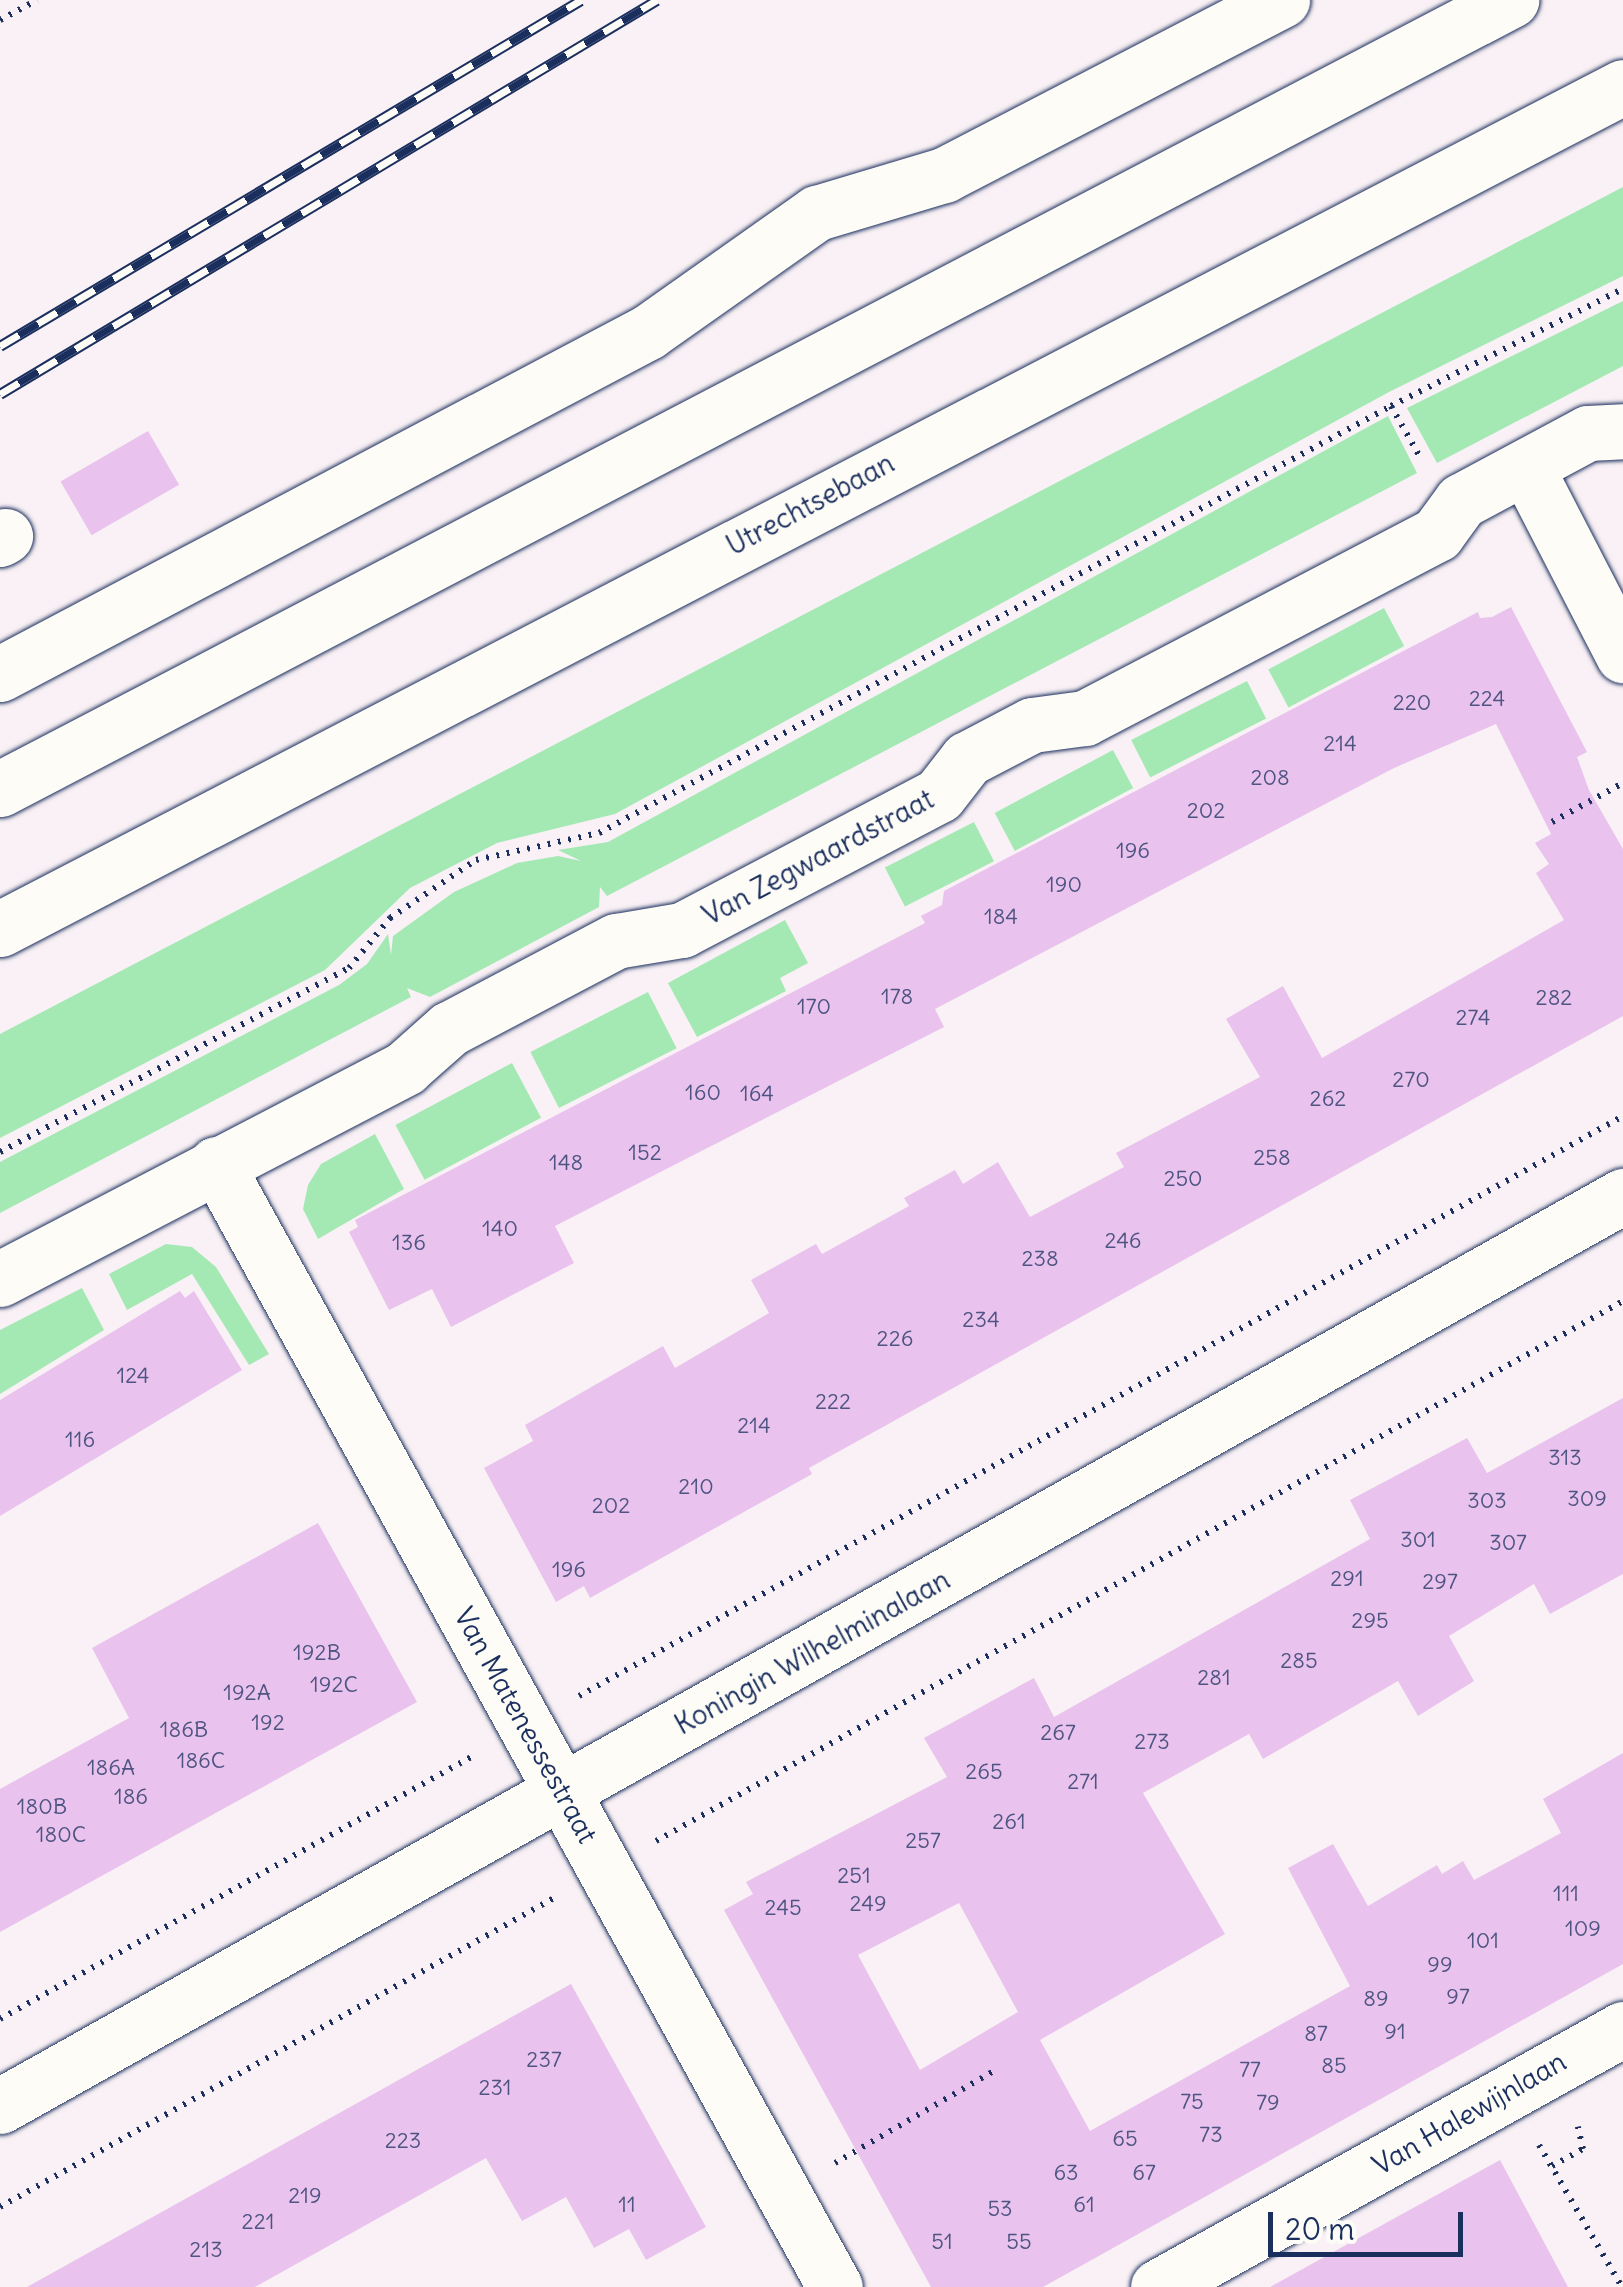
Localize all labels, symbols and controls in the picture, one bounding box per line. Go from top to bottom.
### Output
street label: Utrechtsebaan [720,446,900,562]
house number: 224 [1469,686,1505,712]
house number: 220 [1393,690,1431,716]
house number: 214 [1323,731,1357,757]
house number: 208 [1250,765,1290,791]
street label: Van Zegwaardstraat [697,782,939,932]
house number: 202 [1187,798,1225,824]
house number: 196 [1116,838,1150,864]
house number: 190 [1046,872,1082,898]
house number: 184 [984,904,1018,930]
house number: 178 [881,984,913,1010]
house number: 282 [1536,985,1572,1011]
house number: 170 [797,994,831,1020]
house number: 274 [1455,1005,1491,1031]
house number: 270 [1392,1067,1430,1093]
house number: 160 [685,1080,721,1106]
house number: 164 [740,1081,774,1107]
house number: 262 [1310,1086,1346,1112]
house number: 152 [628,1140,662,1166]
house number: 258 [1253,1145,1291,1171]
house number: 148 [549,1150,583,1176]
house number: 250 [1163,1166,1203,1192]
house number: 140 [482,1216,518,1242]
house number: 246 [1104,1228,1142,1254]
house number: 136 [392,1230,426,1256]
house number: 238 [1021,1246,1059,1272]
house number: 234 [962,1307,1000,1333]
house number: 226 [877,1326,913,1352]
house number: 124 [116,1363,150,1389]
house number: 222 [815,1389,851,1415]
house number: 214 [737,1413,771,1439]
house number: 116 [65,1427,95,1453]
house number: 313 [1548,1445,1582,1471]
house number: 210 [678,1474,714,1500]
house number: 309 [1567,1486,1607,1512]
house number: 303 [1467,1488,1507,1514]
house number: 202 [592,1493,630,1519]
house number: 301 [1400,1527,1436,1553]
house number: 307 [1489,1530,1527,1556]
house number: 196 [552,1557,586,1583]
street label: Koningin Wilhelminalaan [669,1562,955,1742]
house number: 291 [1330,1566,1364,1592]
house number: 297 [1422,1569,1458,1595]
street label: Van Matenessestraat [447,1601,605,1849]
house number: 295 [1351,1608,1389,1634]
house number: 192B [293,1640,341,1666]
house number: 285 [1280,1648,1318,1674]
house number: 281 [1197,1665,1231,1691]
house number: 192C [310,1672,358,1698]
house number: 192A [223,1680,271,1706]
house number: 192 [251,1710,285,1736]
house number: 186B [160,1717,208,1743]
house number: 267 [1040,1720,1076,1746]
house number: 273 [1134,1729,1170,1755]
house number: 186C [177,1748,225,1774]
house number: 186A [87,1755,135,1781]
house number: 265 [965,1759,1003,1785]
house number: 271 [1067,1769,1099,1795]
house number: 186 [114,1784,148,1810]
house number: 180B [17,1794,67,1820]
house number: 261 [992,1809,1026,1835]
house number: 180C [36,1822,86,1848]
house number: 257 [905,1828,941,1854]
house number: 251 [837,1863,871,1889]
house number: 111 [1553,1881,1579,1907]
house number: 249 [849,1891,887,1917]
house number: 245 [764,1895,802,1921]
house number: 109 [1565,1916,1601,1942]
house number: 101 [1467,1928,1499,1954]
house number: 99 [1427,1952,1453,1978]
house number: 97 [1446,1984,1470,2010]
house number: 89 [1363,1986,1389,2012]
house number: 91 [1384,2019,1406,2045]
house number: 87 [1304,2021,1328,2047]
street label: Van Halewijnlaan [1366,2044,1572,2182]
house number: 237 [526,2047,562,2073]
house number: 85 [1321,2053,1347,2079]
house number: 77 [1239,2057,1261,2083]
house number: 231 [478,2075,512,2101]
house number: 75 [1180,2089,1204,2115]
house number: 79 [1256,2090,1280,2116]
house number: 73 [1199,2122,1223,2148]
house number: 65 [1112,2126,1138,2152]
house number: 223 [385,2128,421,2154]
house number: 63 [1053,2160,1079,2186]
house number: 67 [1132,2160,1156,2186]
house number: 219 [288,2183,322,2209]
house number: 11 [618,2192,636,2218]
house number: 61 [1073,2192,1095,2218]
scale bar [1273,2192,1468,2254]
house number: 53 [987,2196,1013,2222]
house number: 221 [242,2209,274,2235]
text: 20 m [1285,2210,1355,2248]
house number: 51 [931,2229,953,2255]
house number: 55 [1006,2229,1032,2255]
house number: 213 [189,2237,223,2263]

